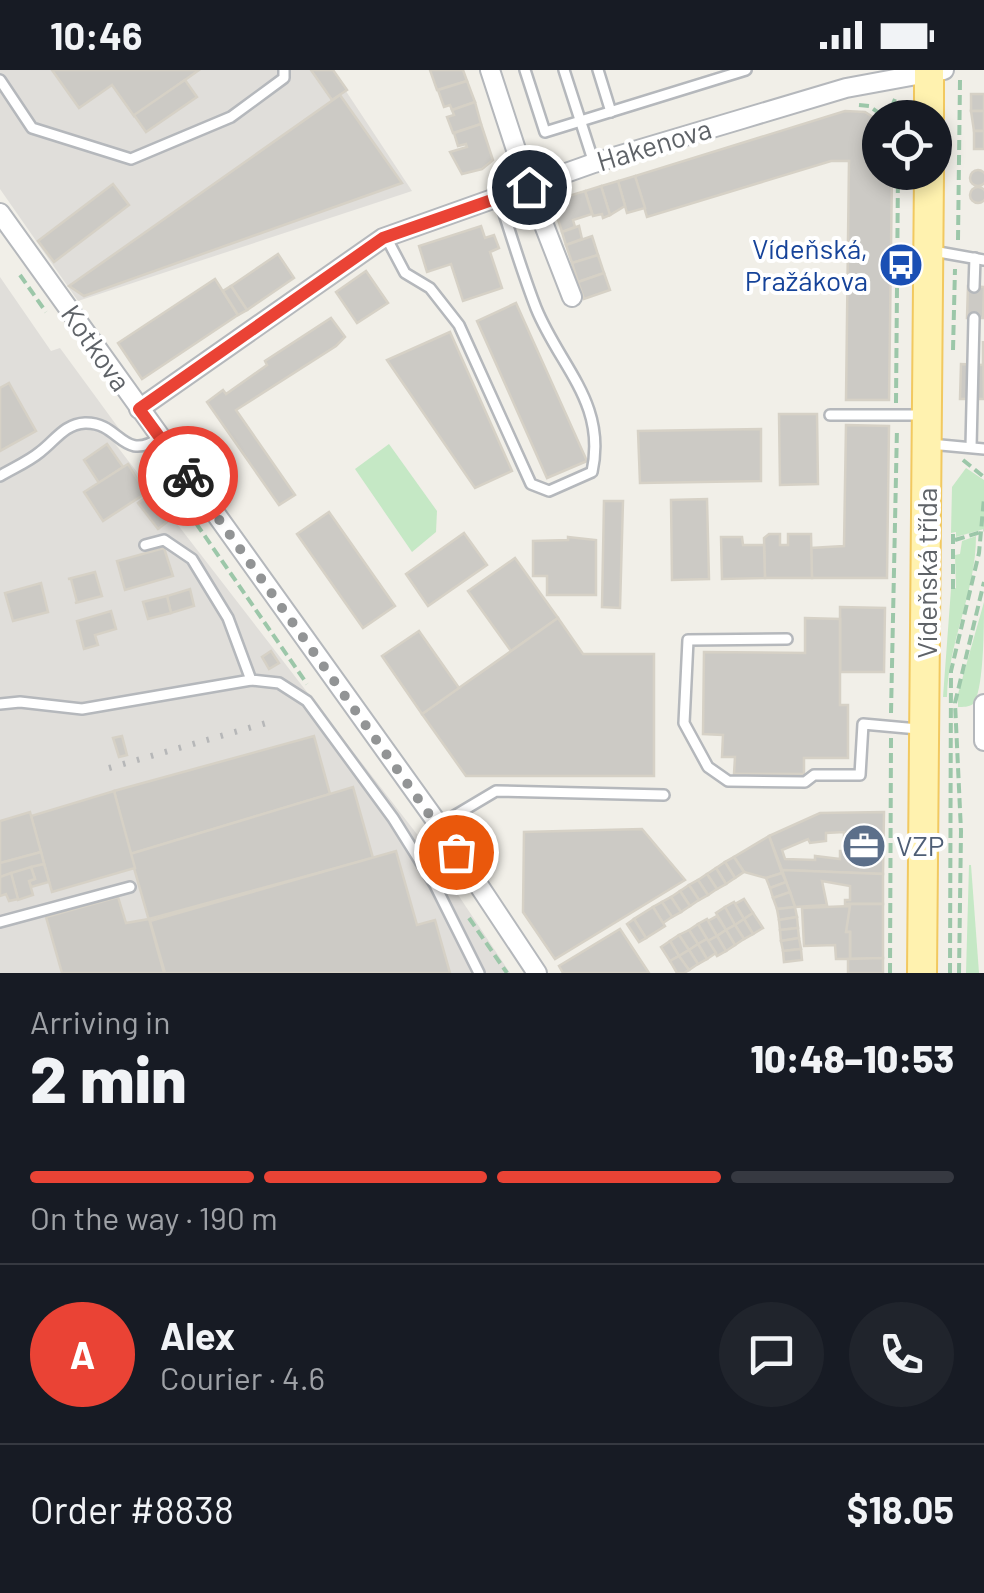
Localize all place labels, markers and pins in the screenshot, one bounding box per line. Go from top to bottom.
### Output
pin [487,145,572,230]
place label: Vídeňská, Pražákova [745,231,868,297]
bus stop icon: Vídeňská, Pražákova [878,242,924,288]
pin [414,810,499,895]
office icon: VZP [841,823,887,869]
place label: VZP [896,828,944,862]

